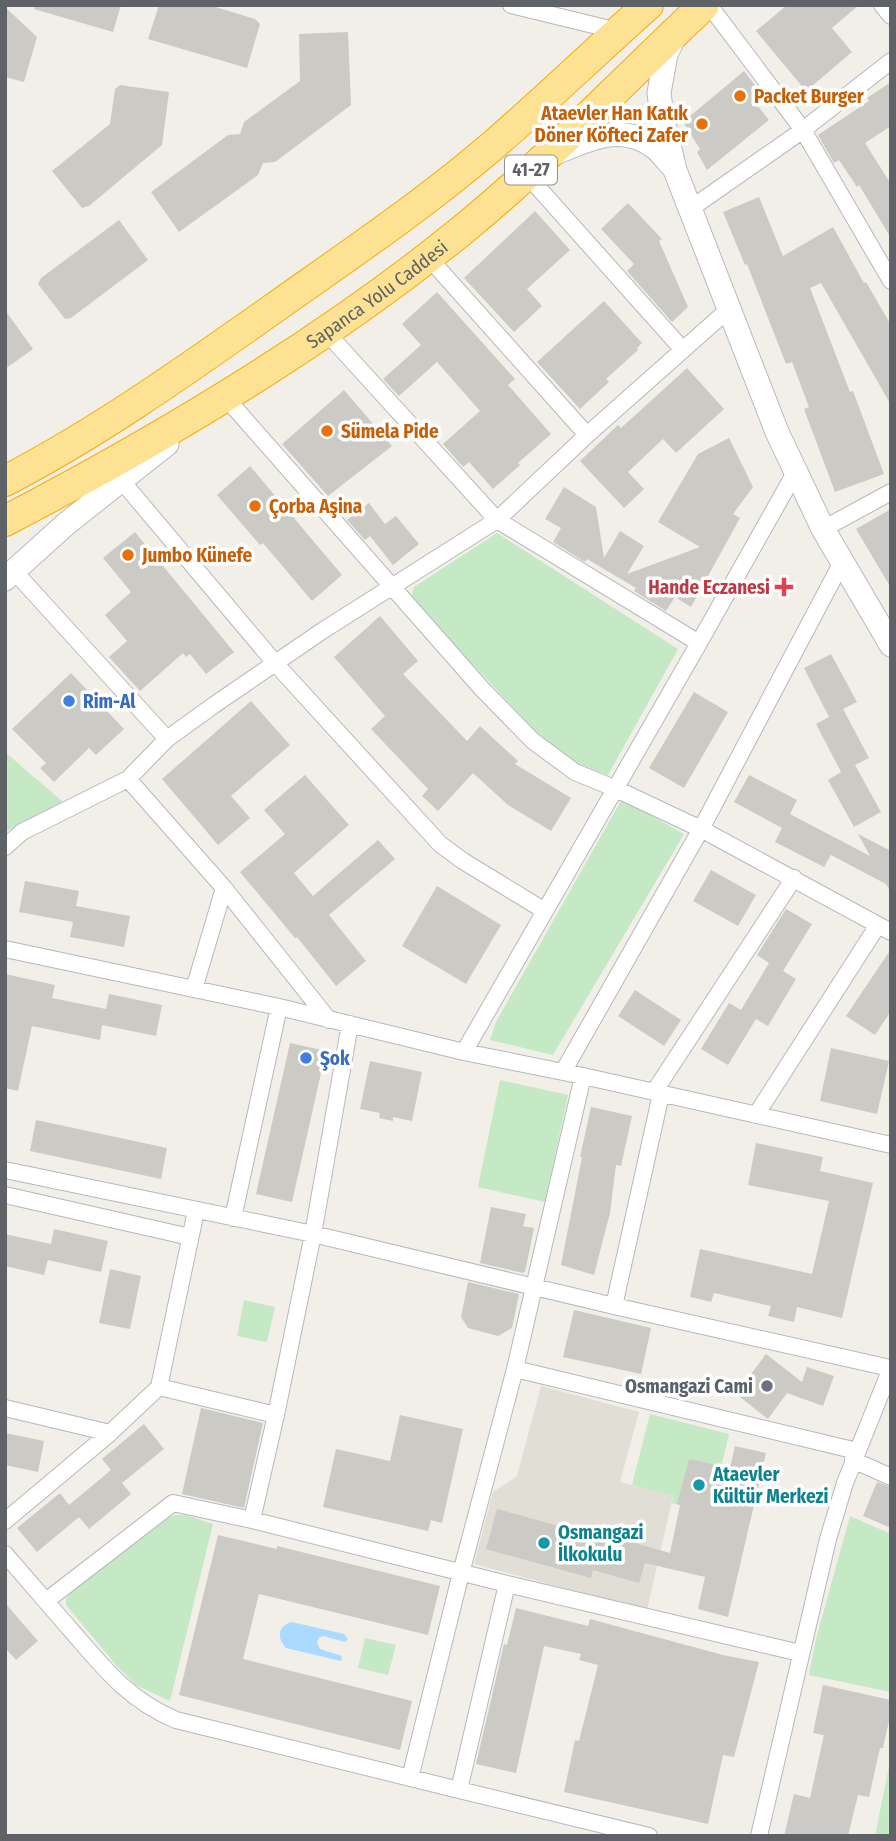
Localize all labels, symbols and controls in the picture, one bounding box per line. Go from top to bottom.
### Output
place label: Packet Burger [754,85,865,108]
marker: Packet Burger [732,88,748,104]
place label: Ataevler Han Katık Döner Köfteci Zafer [535,102,689,147]
marker: Ataevler Han Katık Döner Köfteci Zafer [694,116,710,132]
road number: 41-27 [505,155,557,184]
street label: Sapanca Yolu Caddesi [302,235,452,353]
place label: Sümela Pide [341,420,439,443]
marker: Sümela Pide [319,423,335,439]
place label: Çorba Aşina [269,495,362,519]
marker: Çorba Aşina [247,498,263,514]
place label: Jumbo Künefe [141,544,253,567]
marker: Jumbo Künefe [120,547,136,563]
place label: Hande Eczanesi [648,576,770,599]
marker: Hande Eczanesi [776,579,792,595]
place label: Rim-Al [83,690,136,713]
marker: Rim-Al [61,693,77,709]
place label: Şok [320,1047,350,1071]
marker: Şok [298,1050,314,1066]
place label: Osmangazi Cami [625,1375,753,1398]
marker: Osmangazi Cami [759,1378,775,1394]
place label: Ataevler Kültür Merkezi [712,1463,828,1508]
marker: Ataevler Kültür Merkezi [691,1477,707,1493]
place label: Osmangazi İlkokulu [558,1521,644,1566]
marker: Osmangazi İlkokulu [536,1535,552,1551]

